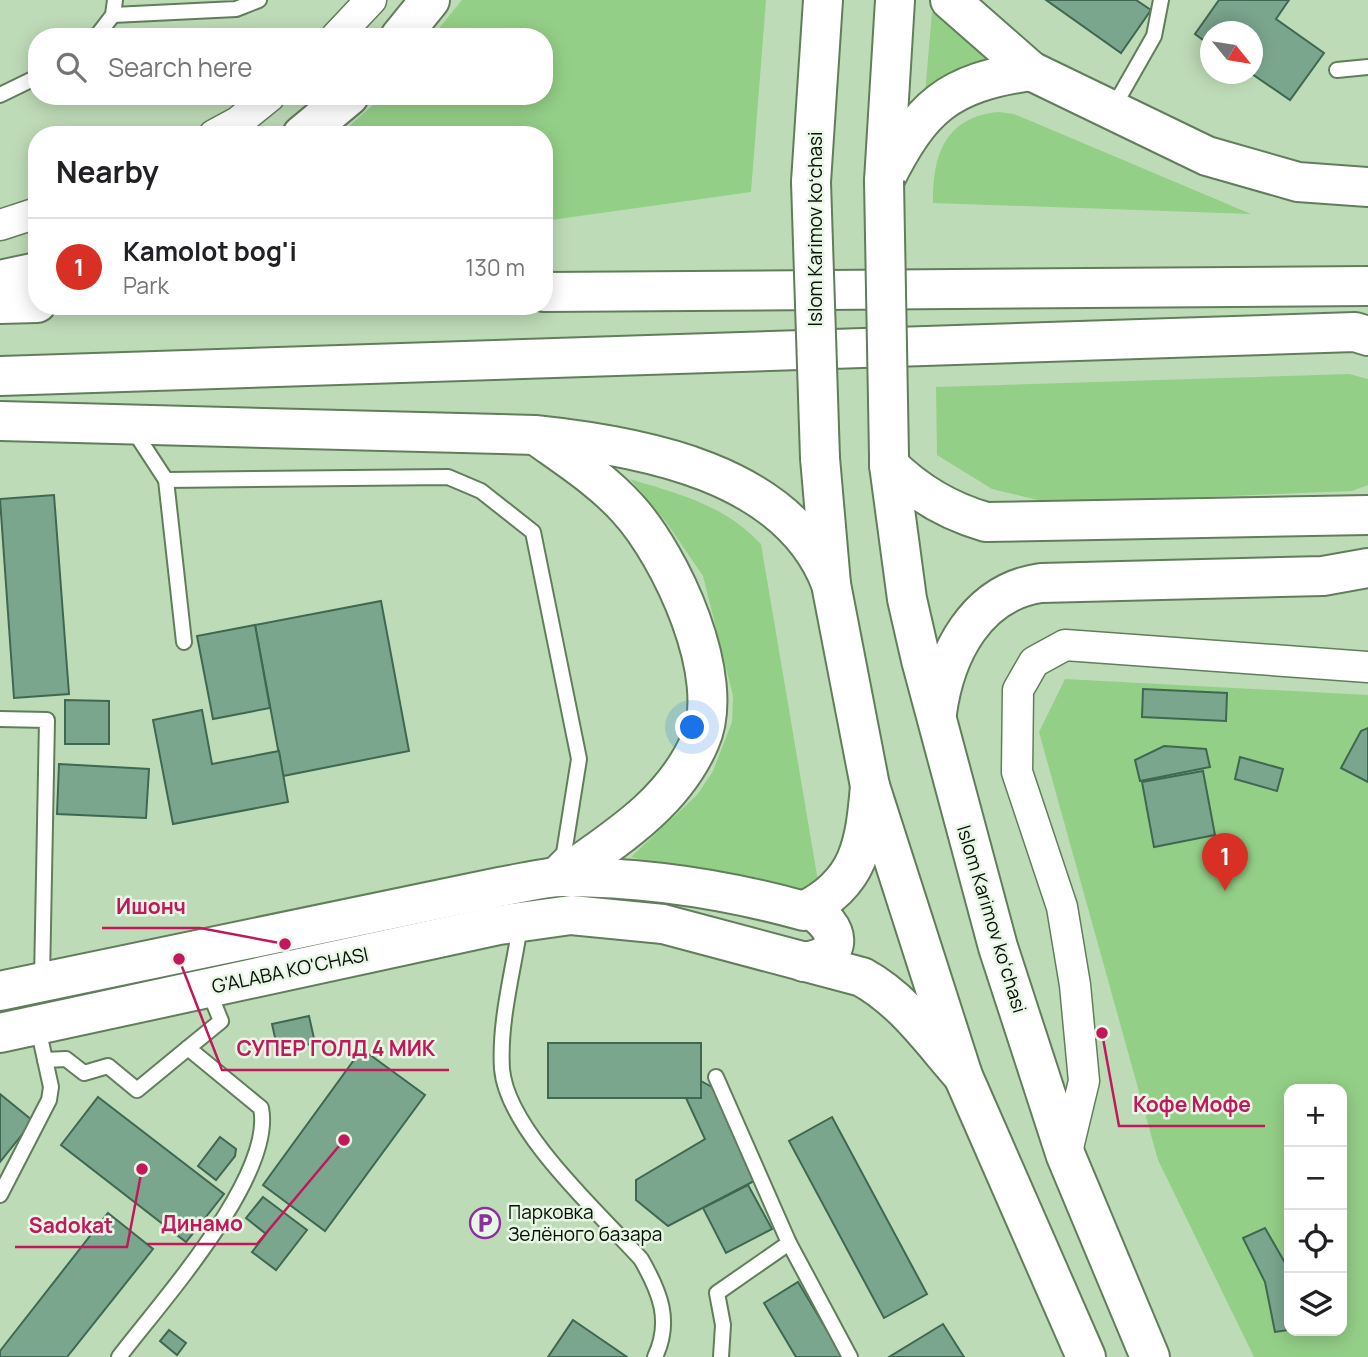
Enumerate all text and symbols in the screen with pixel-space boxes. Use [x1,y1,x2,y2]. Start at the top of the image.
north arrow [1200,21,1263,84]
search box [28,28,553,105]
icon: search [52,48,90,86]
text: Search here [108,49,253,85]
street label: Islom Karimov koʻchasi [802,132,828,326]
text: Nearby [56,151,159,192]
text: Kamolot bog'i [123,233,297,269]
text: 1 [74,251,84,283]
text: 130 m [465,251,525,283]
text: Park [123,269,169,301]
your location [675,710,709,744]
street label: Islom Karimov koʻchasi [951,822,1033,1016]
pin: 1 [1202,833,1248,891]
callout: Ишонч [102,886,200,928]
text: Ишонч [116,892,186,920]
street label: G'ALABA KO'CHASI [209,941,371,999]
callout: СУПЕР ГОЛД 4 МИК [222,1028,449,1070]
text: СУПЕР ГОЛД 4 МИК [237,1034,436,1062]
callout: Кофе Мофе [1119,1084,1265,1126]
map controls [1284,1084,1347,1336]
button: + [1284,1084,1347,1147]
text: Кофе Мофе [1133,1090,1251,1118]
button: − [1284,1147,1347,1210]
place label: Парковка Зелёного базара [508,1199,662,1247]
callout: Динамо [147,1202,257,1244]
callout: Sadokat [15,1205,127,1247]
parking icon: Парковка Зелёного базара [468,1206,502,1240]
text: Динамо [161,1209,243,1237]
button: locate [1284,1210,1347,1273]
text: Sadokat [29,1211,113,1239]
button: layers [1284,1273,1347,1336]

